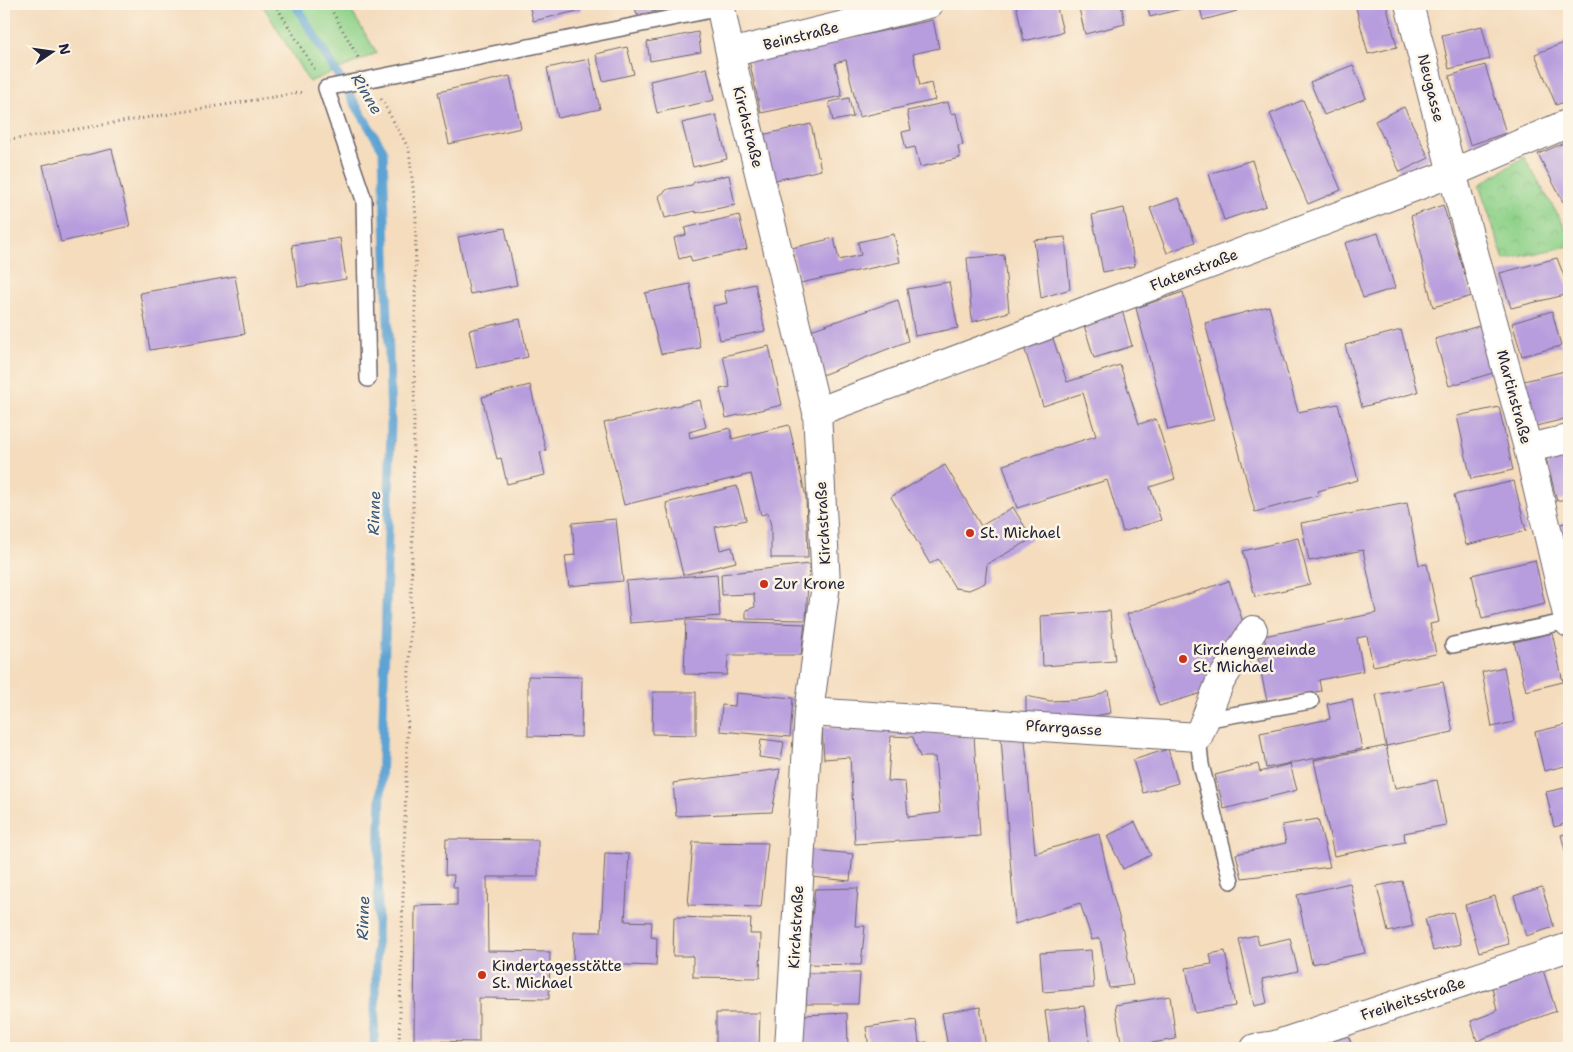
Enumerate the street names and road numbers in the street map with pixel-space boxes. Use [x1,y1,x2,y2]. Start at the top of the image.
street label: Beinstraße [761,17,841,55]
street label: Neugasse [1413,52,1449,124]
street label: Kirchstraße [728,84,768,170]
street label: Flatenstraße [1147,244,1241,296]
street label: Martinstraße [1492,348,1536,446]
street label: Kirchstraße [811,481,835,565]
street label: Pfarrgasse [1025,715,1103,741]
street label: Kirchstraße [784,885,808,969]
street label: Freiheitsstraße [1358,973,1468,1025]

